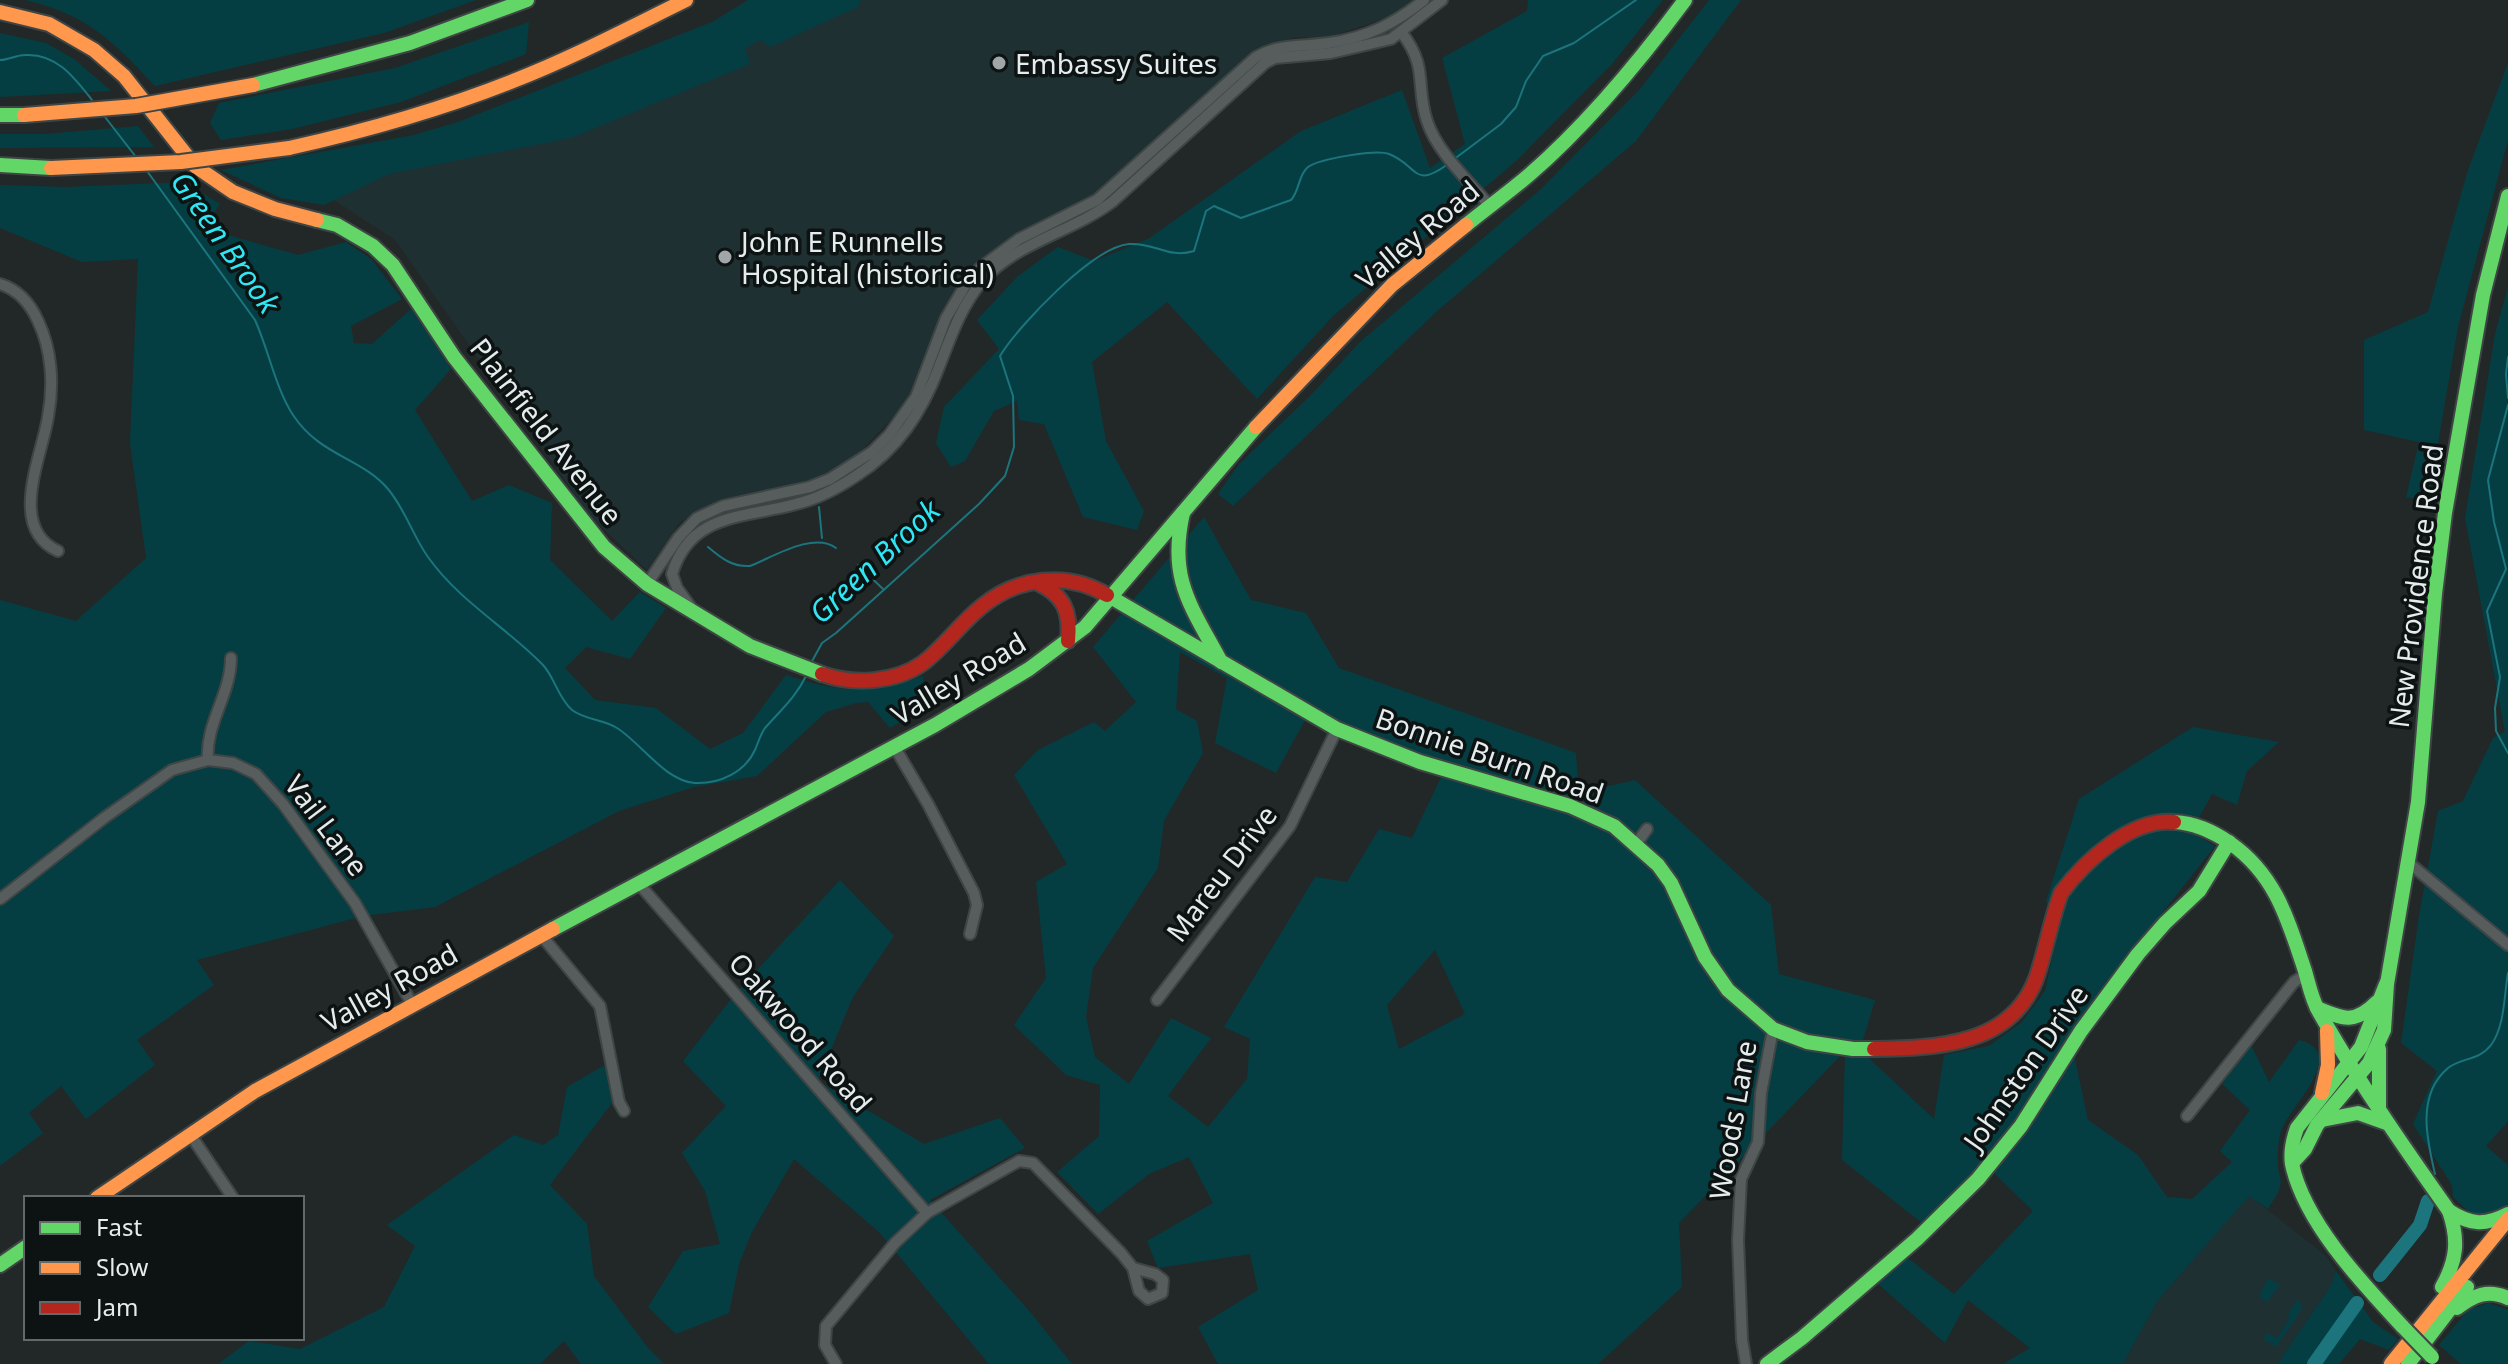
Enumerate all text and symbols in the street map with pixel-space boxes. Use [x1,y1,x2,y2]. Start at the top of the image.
place label: Embassy Suites [1015,44,1217,82]
marker: Embassy Suites [990,54,1008,72]
water label: Green Brook [162,163,291,322]
street label: Valley Road [1347,171,1487,297]
place label: John E Runnells Hospital (historical) [738,222,994,292]
marker: John E Runnells Hospital (historical) [716,248,734,266]
street label: Plainfield Avenue [462,330,632,532]
street label: New Providence Road [2379,442,2451,730]
water label: Green Brook [800,489,949,632]
street label: Valley Road [884,623,1032,733]
street label: Bonnie Burn Road [1371,698,1609,812]
street label: Vail Lane [277,767,377,883]
street label: Mareu Drive [1157,797,1285,949]
street label: Valley Road [314,934,464,1040]
street label: Oakwood Road [721,944,881,1120]
street label: Johnston Drive [1952,977,2096,1160]
street label: Woods Lane [1699,1038,1765,1202]
legend [24,1196,304,1340]
text: Fast [96,1210,142,1243]
text: Slow [96,1250,148,1283]
text: Jam [94,1290,138,1323]

